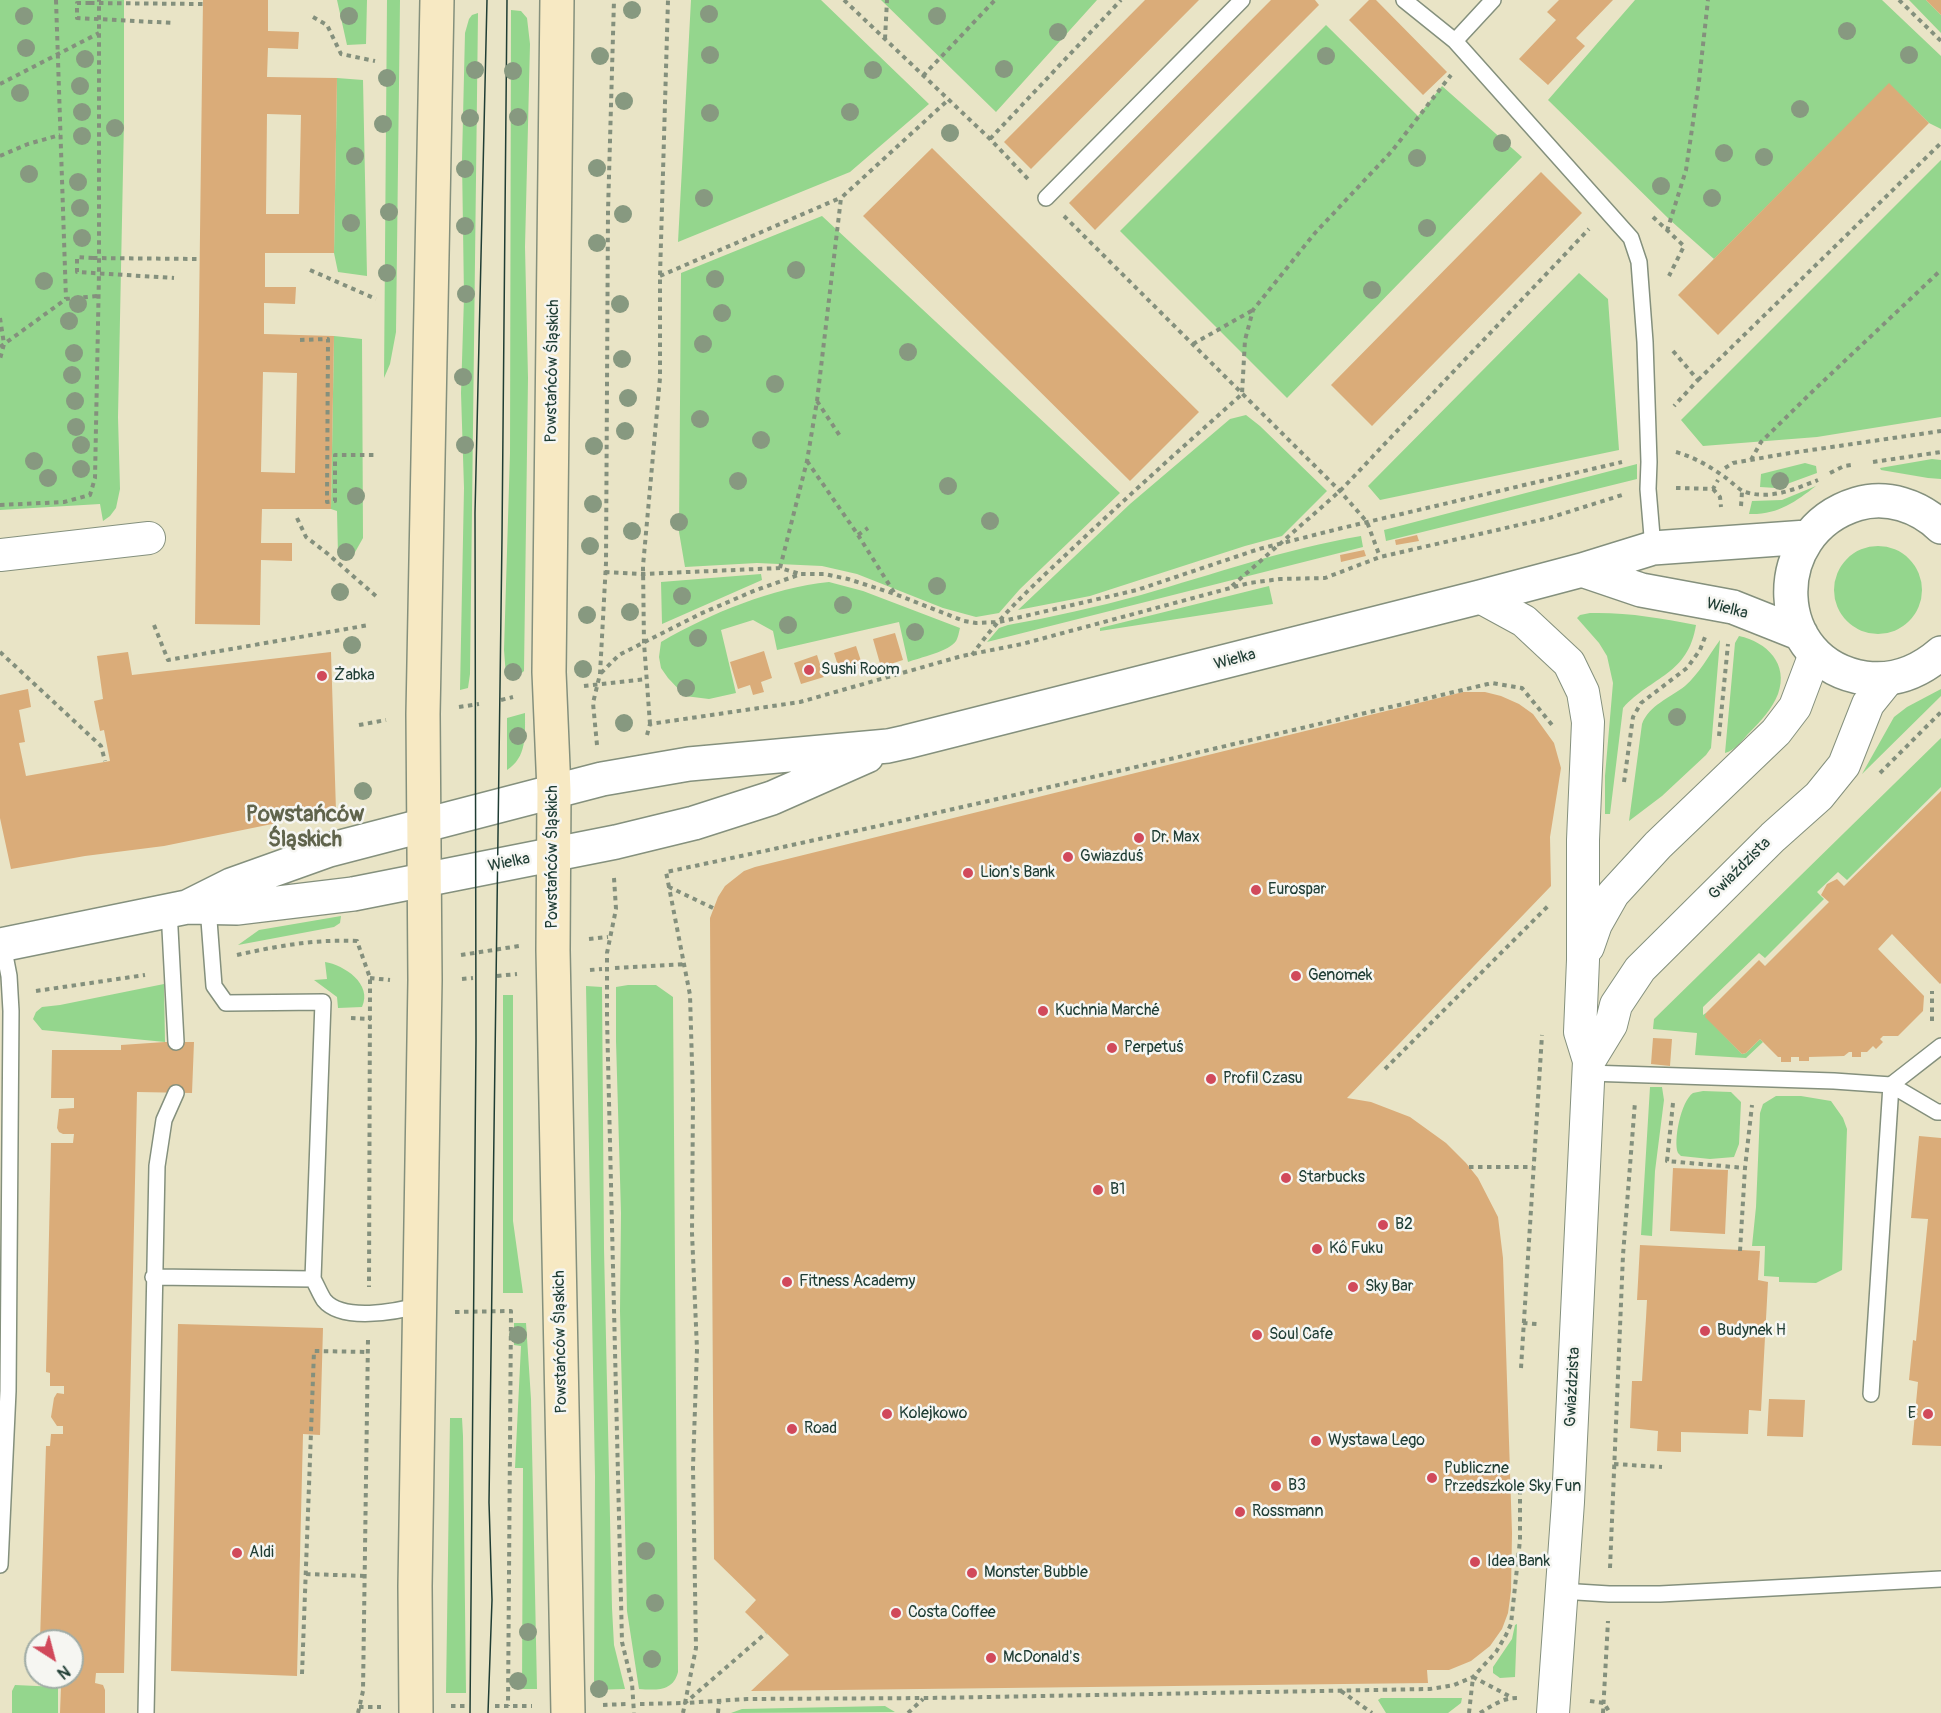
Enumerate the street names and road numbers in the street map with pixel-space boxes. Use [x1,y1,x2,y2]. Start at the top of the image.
street label: Powstańców Śląskich [542,299,564,443]
street label: Wielka [1704,594,1750,624]
street label: Wielka [1212,645,1258,675]
street label: Powstańców Śląskich [543,785,563,929]
street label: Gwiaździsta [1705,834,1775,904]
street label: Wielka [486,850,532,876]
street label: Powstańców Śląskich [550,1270,572,1414]
street label: Gwiaździsta [1561,1347,1585,1427]

